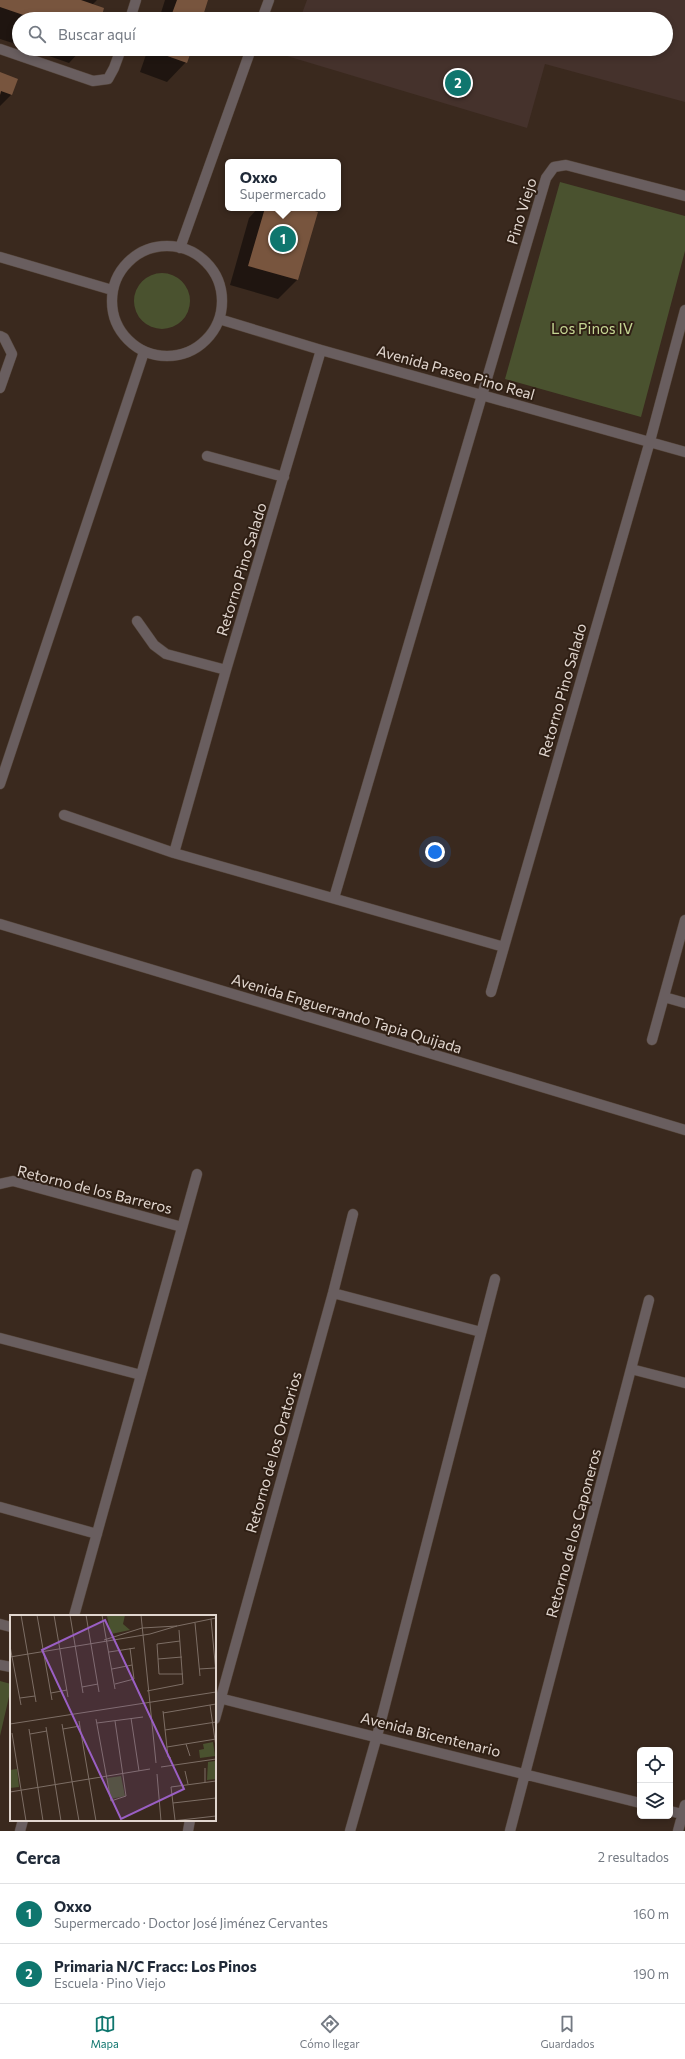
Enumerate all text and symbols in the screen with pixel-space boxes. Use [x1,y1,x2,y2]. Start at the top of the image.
search box [12,12,673,56]
icon: search [26,23,48,45]
text: Buscar aquí [58,25,136,43]
pin: 2 [445,68,471,98]
popup [225,159,341,211]
text: Oxxo [240,168,278,186]
street label: Pino Viejo [502,176,540,246]
text: Supermercado [240,186,326,202]
pin: 1 [270,224,296,254]
park label: Los Pinos IV [551,319,633,337]
street label: Avenida Paseo Pino Real [375,341,537,403]
street label: Retorno Pino Salado [212,500,270,638]
street label: Retorno Pino Salado [534,621,590,759]
your location [425,842,445,862]
street label: Avenida Enguerrando Tapia Quijada [230,969,464,1057]
street label: Retorno de los Barreros [16,1161,175,1217]
street label: Retorno de los Oratorios [241,1369,305,1535]
street label: Retorno de los Caponeros [542,1446,604,1620]
inset map [10,1615,216,1821]
street label: Avenida Bicentenario [359,1708,503,1760]
map controls [637,1747,673,1819]
button: locate [637,1747,673,1783]
button: layers [637,1783,673,1819]
text: Cerca [16,1847,61,1868]
text: 2 resultados [598,1849,669,1865]
text: Oxxo [54,1897,92,1915]
text: 1 [26,1906,32,1922]
text: 160 m [633,1906,669,1922]
text: Supermercado · Doctor José Jiménez Cervantes [54,1915,328,1931]
text: Primaria N/C Fracc: Los Pinos [54,1957,257,1975]
text: 2 [25,1966,33,1982]
text: 190 m [633,1966,669,1982]
text: Escuela · Pino Viejo [54,1975,166,1991]
tab: Mapa [90,2013,119,2050]
tab: Cómo llegar [300,2013,360,2050]
tab: Guardados [540,2013,595,2050]

